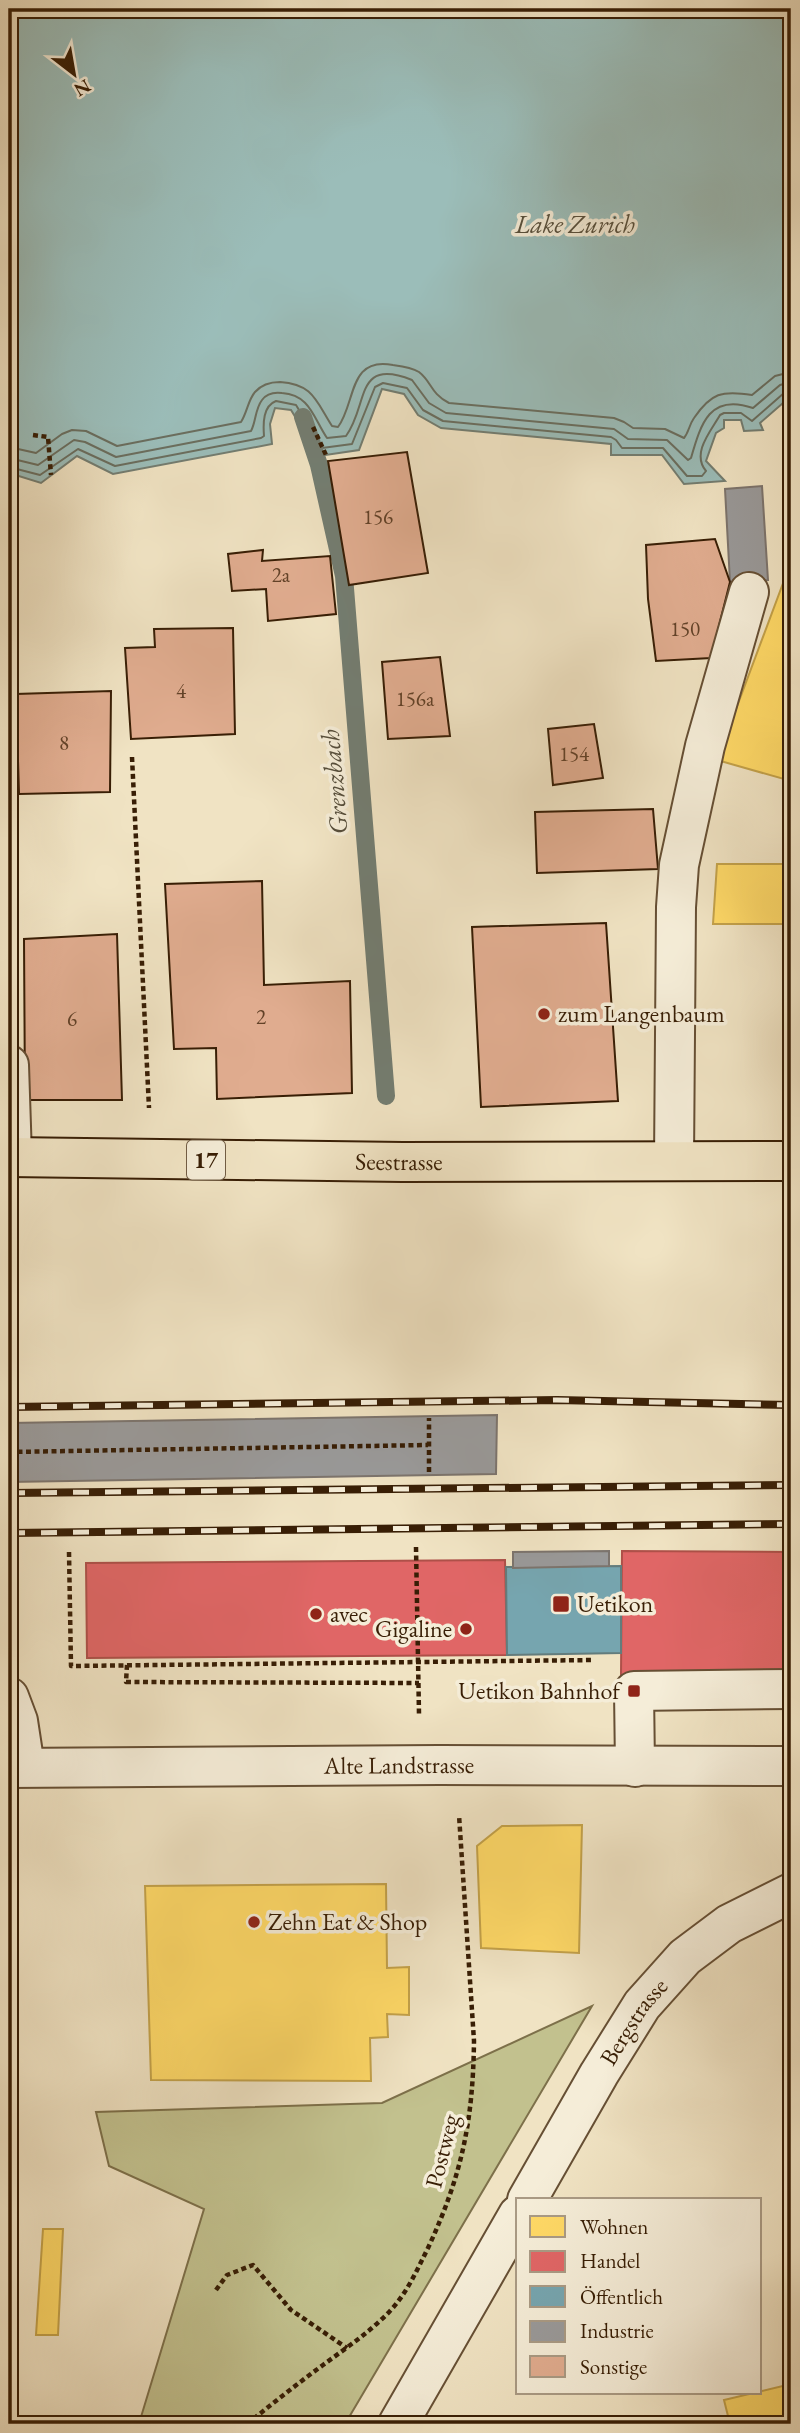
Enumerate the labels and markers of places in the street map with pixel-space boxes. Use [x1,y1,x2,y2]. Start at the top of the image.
place label: zum Langenbaum [558,998,725,1029]
marker: zum Langenbaum [536,1006,552,1022]
place label: Uetikon [577,1588,654,1619]
marker: Uetikon [551,1594,571,1614]
place label: avec [330,1598,368,1629]
marker: avec [308,1606,324,1622]
place label: Gigaline [375,1613,452,1644]
marker: Gigaline [458,1621,474,1637]
place label: Uetikon Bahnhof [458,1675,623,1706]
marker: Uetikon Bahnhof [626,1683,642,1699]
place label: Zehn Eat & Shop [268,1906,427,1937]
marker: Zehn Eat & Shop [246,1914,262,1930]

